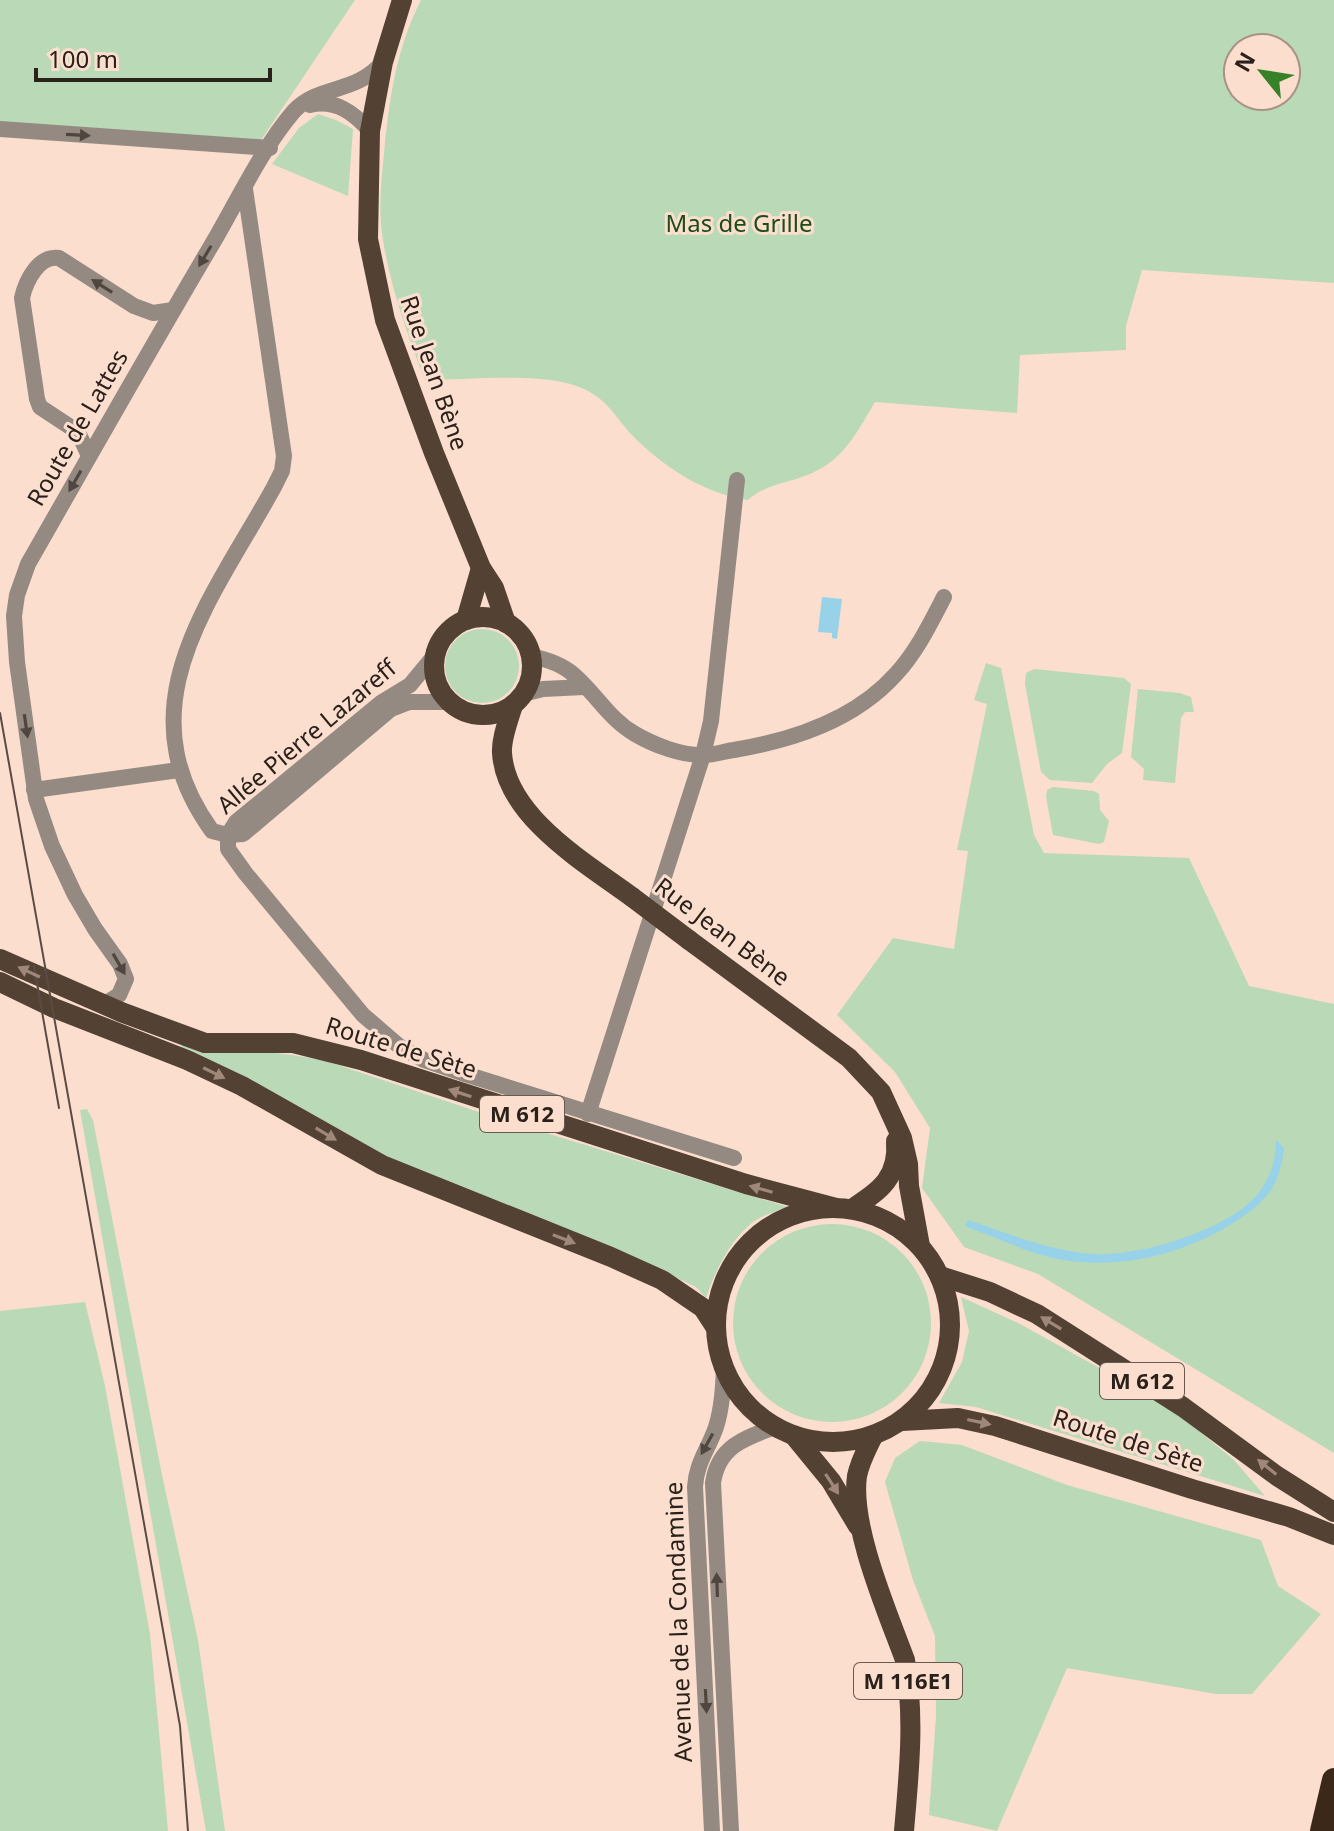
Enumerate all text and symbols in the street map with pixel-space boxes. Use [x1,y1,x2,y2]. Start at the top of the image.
scale bar [36,32,270,82]
north arrow [1222,32,1302,112]
text: 100 m [48,42,118,75]
text: N [1226,46,1261,77]
one-way arrow [66,129,91,142]
park label: Mas de Grille [666,206,813,239]
one-way arrow [198,245,212,267]
one-way arrow [91,279,113,293]
street label: Rue Jean Bène [393,291,477,454]
street label: Route de Lattes [18,343,135,512]
one-way arrow [68,470,82,492]
street label: Allée Pierre Lazareff [209,650,404,821]
one-way arrow [19,714,32,739]
street label: Rue Jean Bène [648,869,797,993]
one-way arrow [112,953,126,975]
one-way arrow [17,965,41,979]
street label: Route de Sète [322,1008,481,1085]
one-way arrow [203,1066,226,1080]
one-way arrow [447,1086,471,1099]
road number: M 612 [480,1096,564,1132]
one-way arrow [315,1127,337,1141]
one-way arrow [748,1182,773,1194]
one-way arrow [552,1233,576,1246]
one-way arrow [1040,1316,1062,1330]
road number: M 612 [1100,1363,1184,1399]
street label: Route de Sète [1049,1400,1208,1479]
one-way arrow [967,1416,992,1429]
one-way arrow [701,1433,715,1455]
one-way arrow [1257,1459,1277,1476]
one-way arrow [825,1474,840,1495]
street label: Avenue de la Condamine [656,1481,699,1763]
one-way arrow [710,1572,723,1597]
road number: M 116E1 [854,1663,962,1699]
one-way arrow [699,1689,712,1714]

